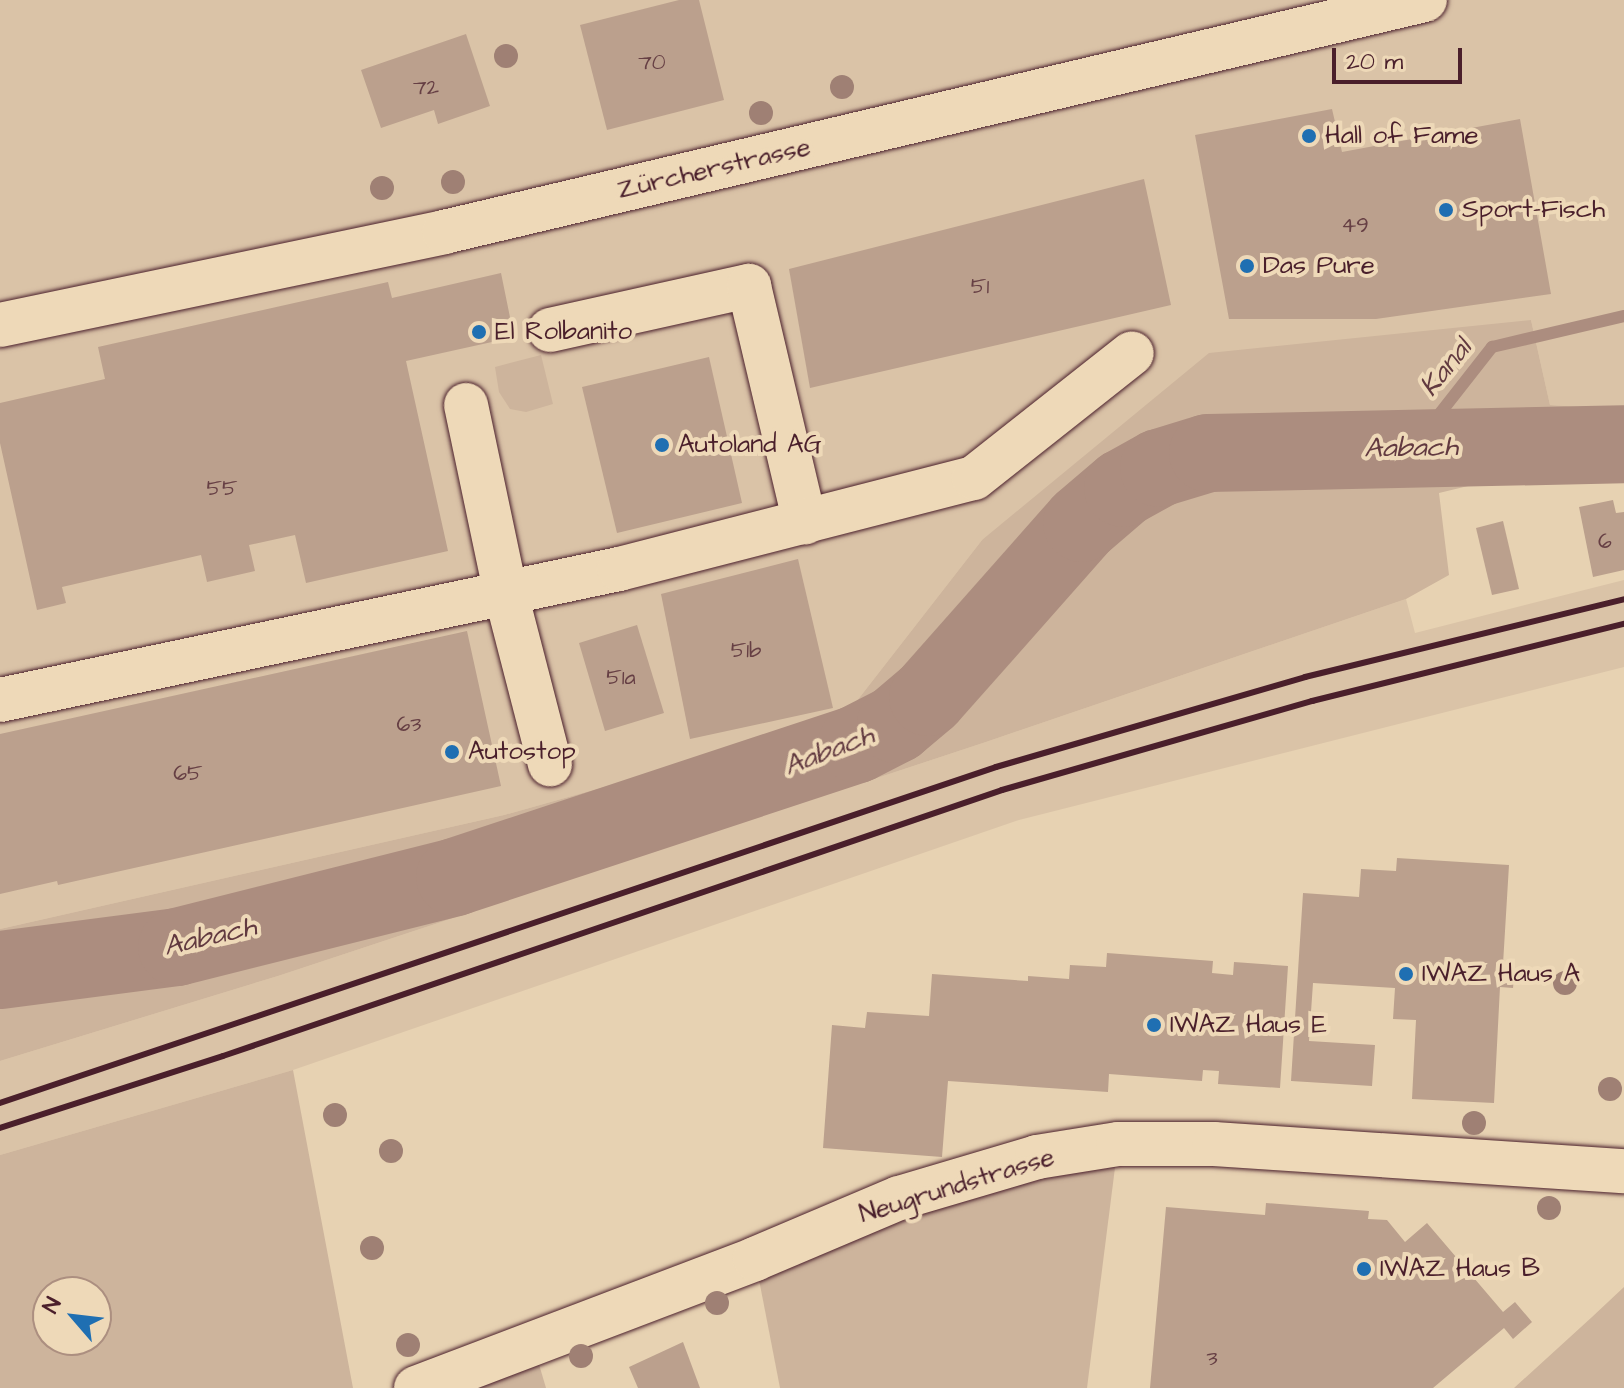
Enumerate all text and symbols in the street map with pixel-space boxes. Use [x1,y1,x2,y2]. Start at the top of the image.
scale bar [1336,32,1466,82]
text: 20 m [1346,45,1403,79]
house number: 70 [638,50,666,76]
house number: 72 [413,75,439,101]
place label: Hall of Fame [1325,120,1479,152]
marker: Hall of Fame [1300,127,1318,145]
street label: Zürcherstrasse [615,132,813,206]
place label: Sport-Fisch [1462,194,1605,226]
marker: Sport-Fisch [1437,201,1455,219]
house number: 49 [1341,213,1369,239]
place label: Das Pure [1263,250,1375,282]
marker: Das Pure [1238,257,1256,275]
house number: 51 [971,274,989,300]
place label: El Rolbanito [495,316,632,348]
marker: El Rolbanito [470,323,488,341]
water label: Kanal [1413,333,1479,403]
place label: Autoland AG [678,429,822,461]
water label: Aabach [1364,430,1458,466]
marker: Autoland AG [653,436,671,454]
house number: 55 [206,476,238,502]
house number: 6 [1598,529,1612,555]
house number: 51b [731,638,761,664]
house number: 51a [606,665,636,691]
house number: 63 [397,712,421,738]
water label: Aabach [779,719,879,783]
place label: Autostop [468,736,576,768]
marker: Autostop [443,743,461,761]
house number: 65 [173,761,203,787]
water label: Aabach [161,910,259,964]
place label: IWAZ Haus A [1422,958,1580,990]
marker: IWAZ Haus A [1397,965,1415,983]
place label: IWAZ Haus E [1170,1009,1327,1041]
marker: IWAZ Haus E [1145,1016,1163,1034]
street label: Neugrundstrasse [856,1142,1058,1230]
place label: IWAZ Haus B [1380,1253,1540,1285]
marker: IWAZ Haus B [1355,1260,1373,1278]
north arrow [32,1276,112,1356]
text: N [35,1292,69,1319]
house number: 3 [1206,1346,1218,1372]

